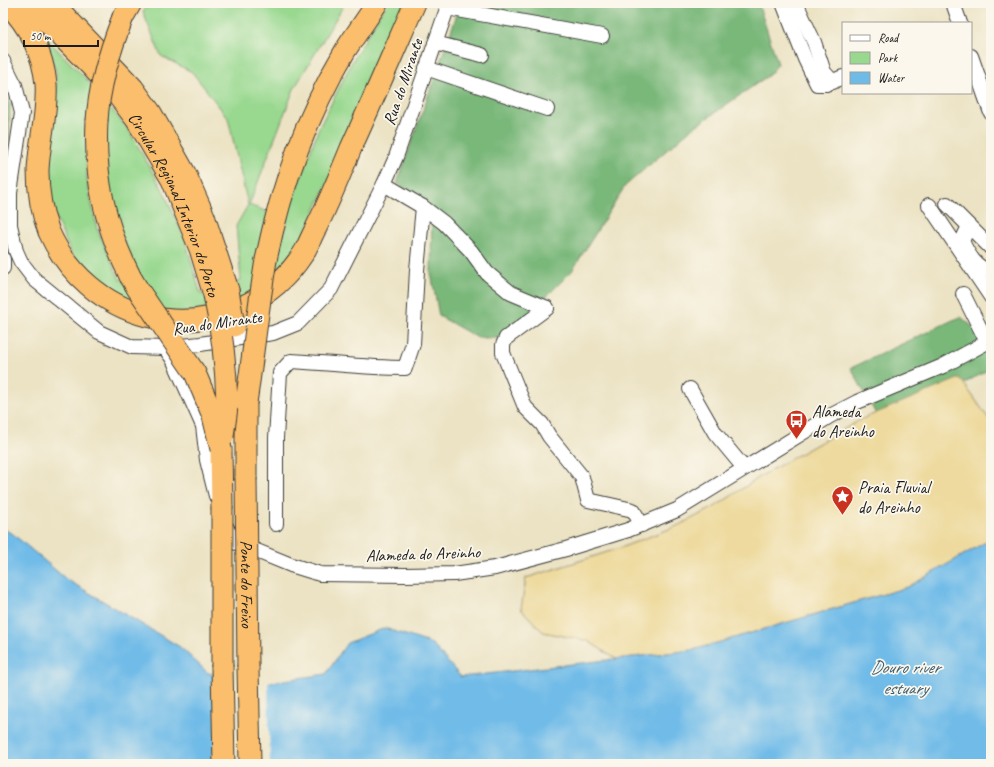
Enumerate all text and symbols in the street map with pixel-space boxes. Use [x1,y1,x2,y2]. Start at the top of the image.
scale bar [24,22,98,48]
legend [842,22,972,94]
text: 50 m [30,28,52,44]
text: Road [878,30,900,46]
street label: Rua do Mirante [378,35,428,128]
text: Park [878,50,899,66]
text: Water [878,70,906,86]
street label: Circular Regional Interior do Porto [124,108,225,300]
street label: Rua do Mirante [171,306,264,340]
place label: Alameda do Areinho [812,401,875,442]
bus stop icon: Alameda do Areinho [784,408,810,441]
place label: Praia Fluvial do Areinho [858,477,932,518]
place icon: Praia Fluvial do Areinho [830,484,856,517]
street label: Ponte do Freixo [236,540,258,629]
street label: Alameda do Areinho [366,541,481,566]
water label: Douro river estuary [871,656,943,699]

